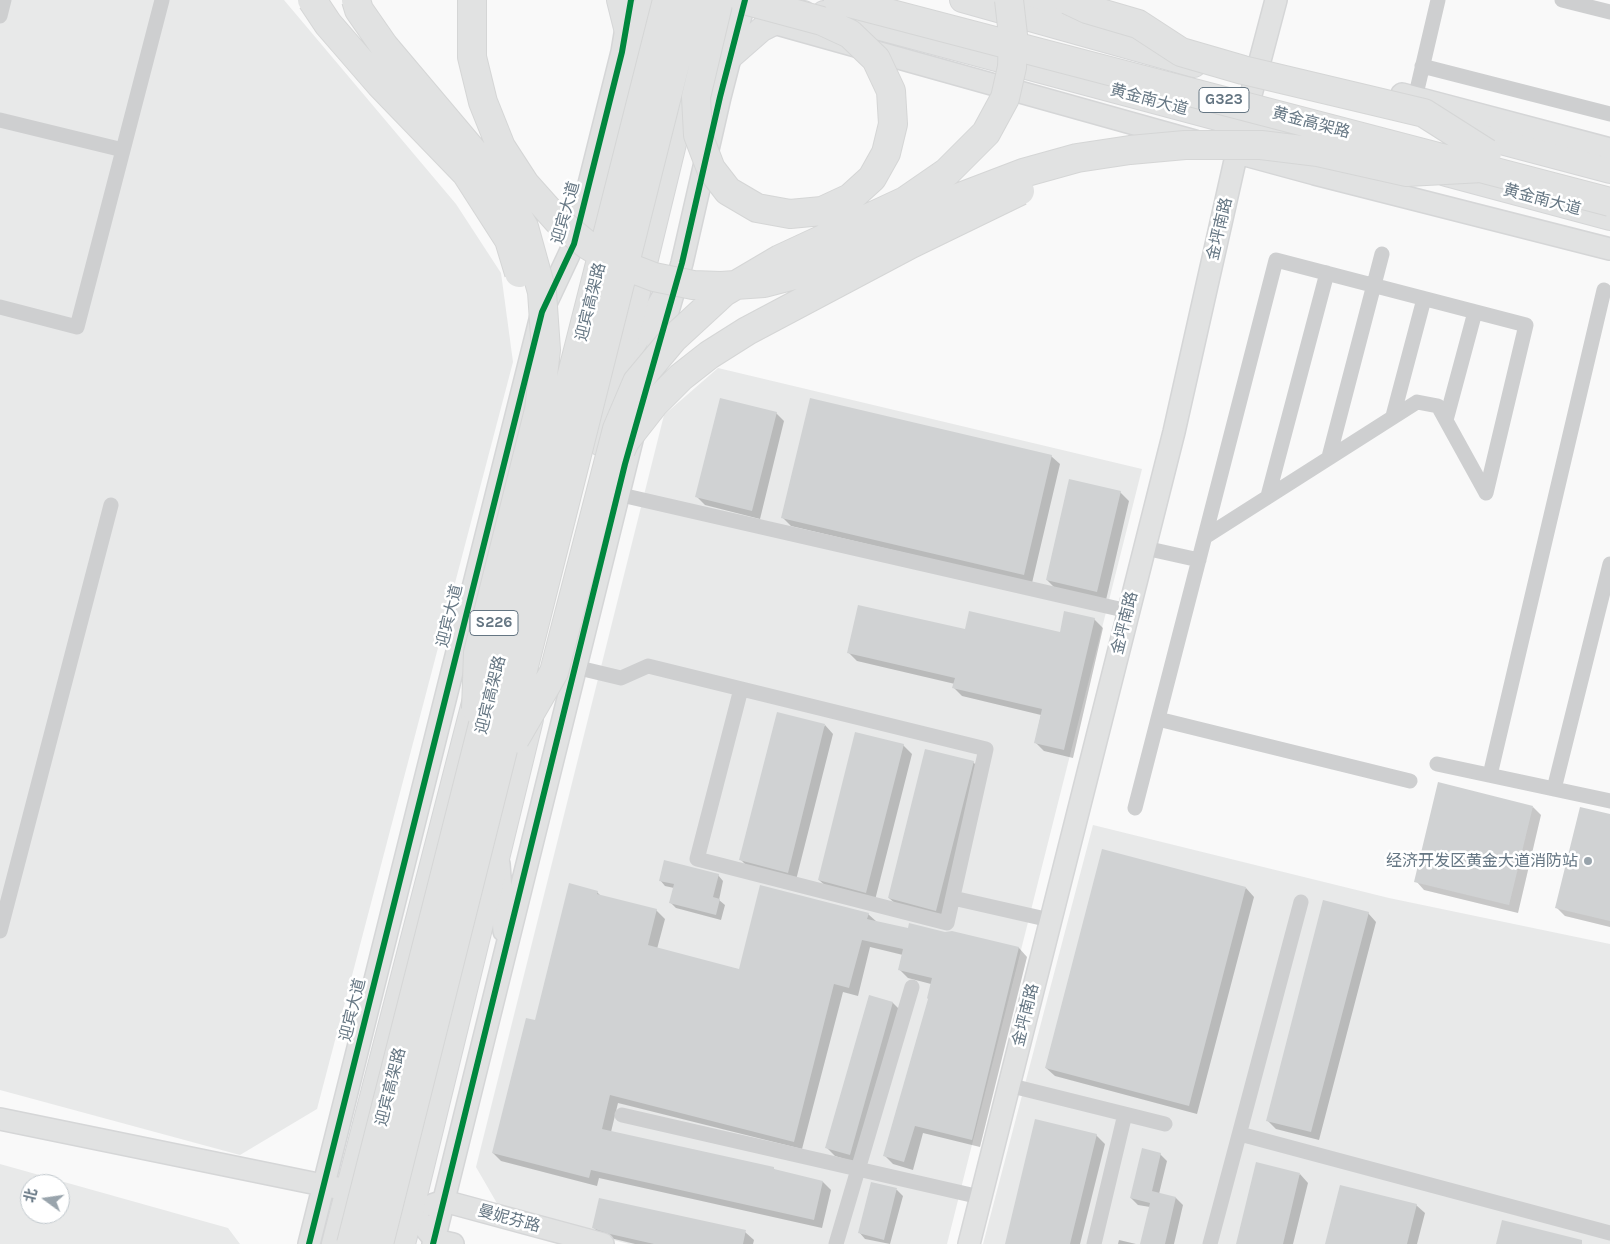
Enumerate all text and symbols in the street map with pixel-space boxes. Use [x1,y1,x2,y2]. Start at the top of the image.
street label: 黄金南大道 [1108,80,1190,120]
road number: G323 [1199,88,1249,112]
street label: 黄金高架路 [1270,103,1352,143]
street label: 迎宾大道 [548,180,584,246]
street label: 黄金南大道 [1501,180,1583,220]
street label: 金坪南路 [1203,196,1237,262]
street label: 迎宾高架路 [572,261,610,343]
street label: 迎宾大道 [433,583,467,649]
street label: 金坪南路 [1108,590,1142,656]
road number: S226 [470,610,518,636]
street label: 迎宾高架路 [472,654,510,736]
place label: 经济开发区黄金大道消防站 [1386,851,1578,871]
marker: 经济开发区黄金大道消防站 [1582,855,1594,867]
street label: 迎宾大道 [336,977,370,1043]
street label: 金坪南路 [1009,982,1043,1048]
street label: 迎宾高架路 [372,1046,410,1128]
north arrow [20,1174,70,1224]
text: 北 [21,1187,41,1204]
street label: 曼妮芬路 [476,1201,542,1237]

